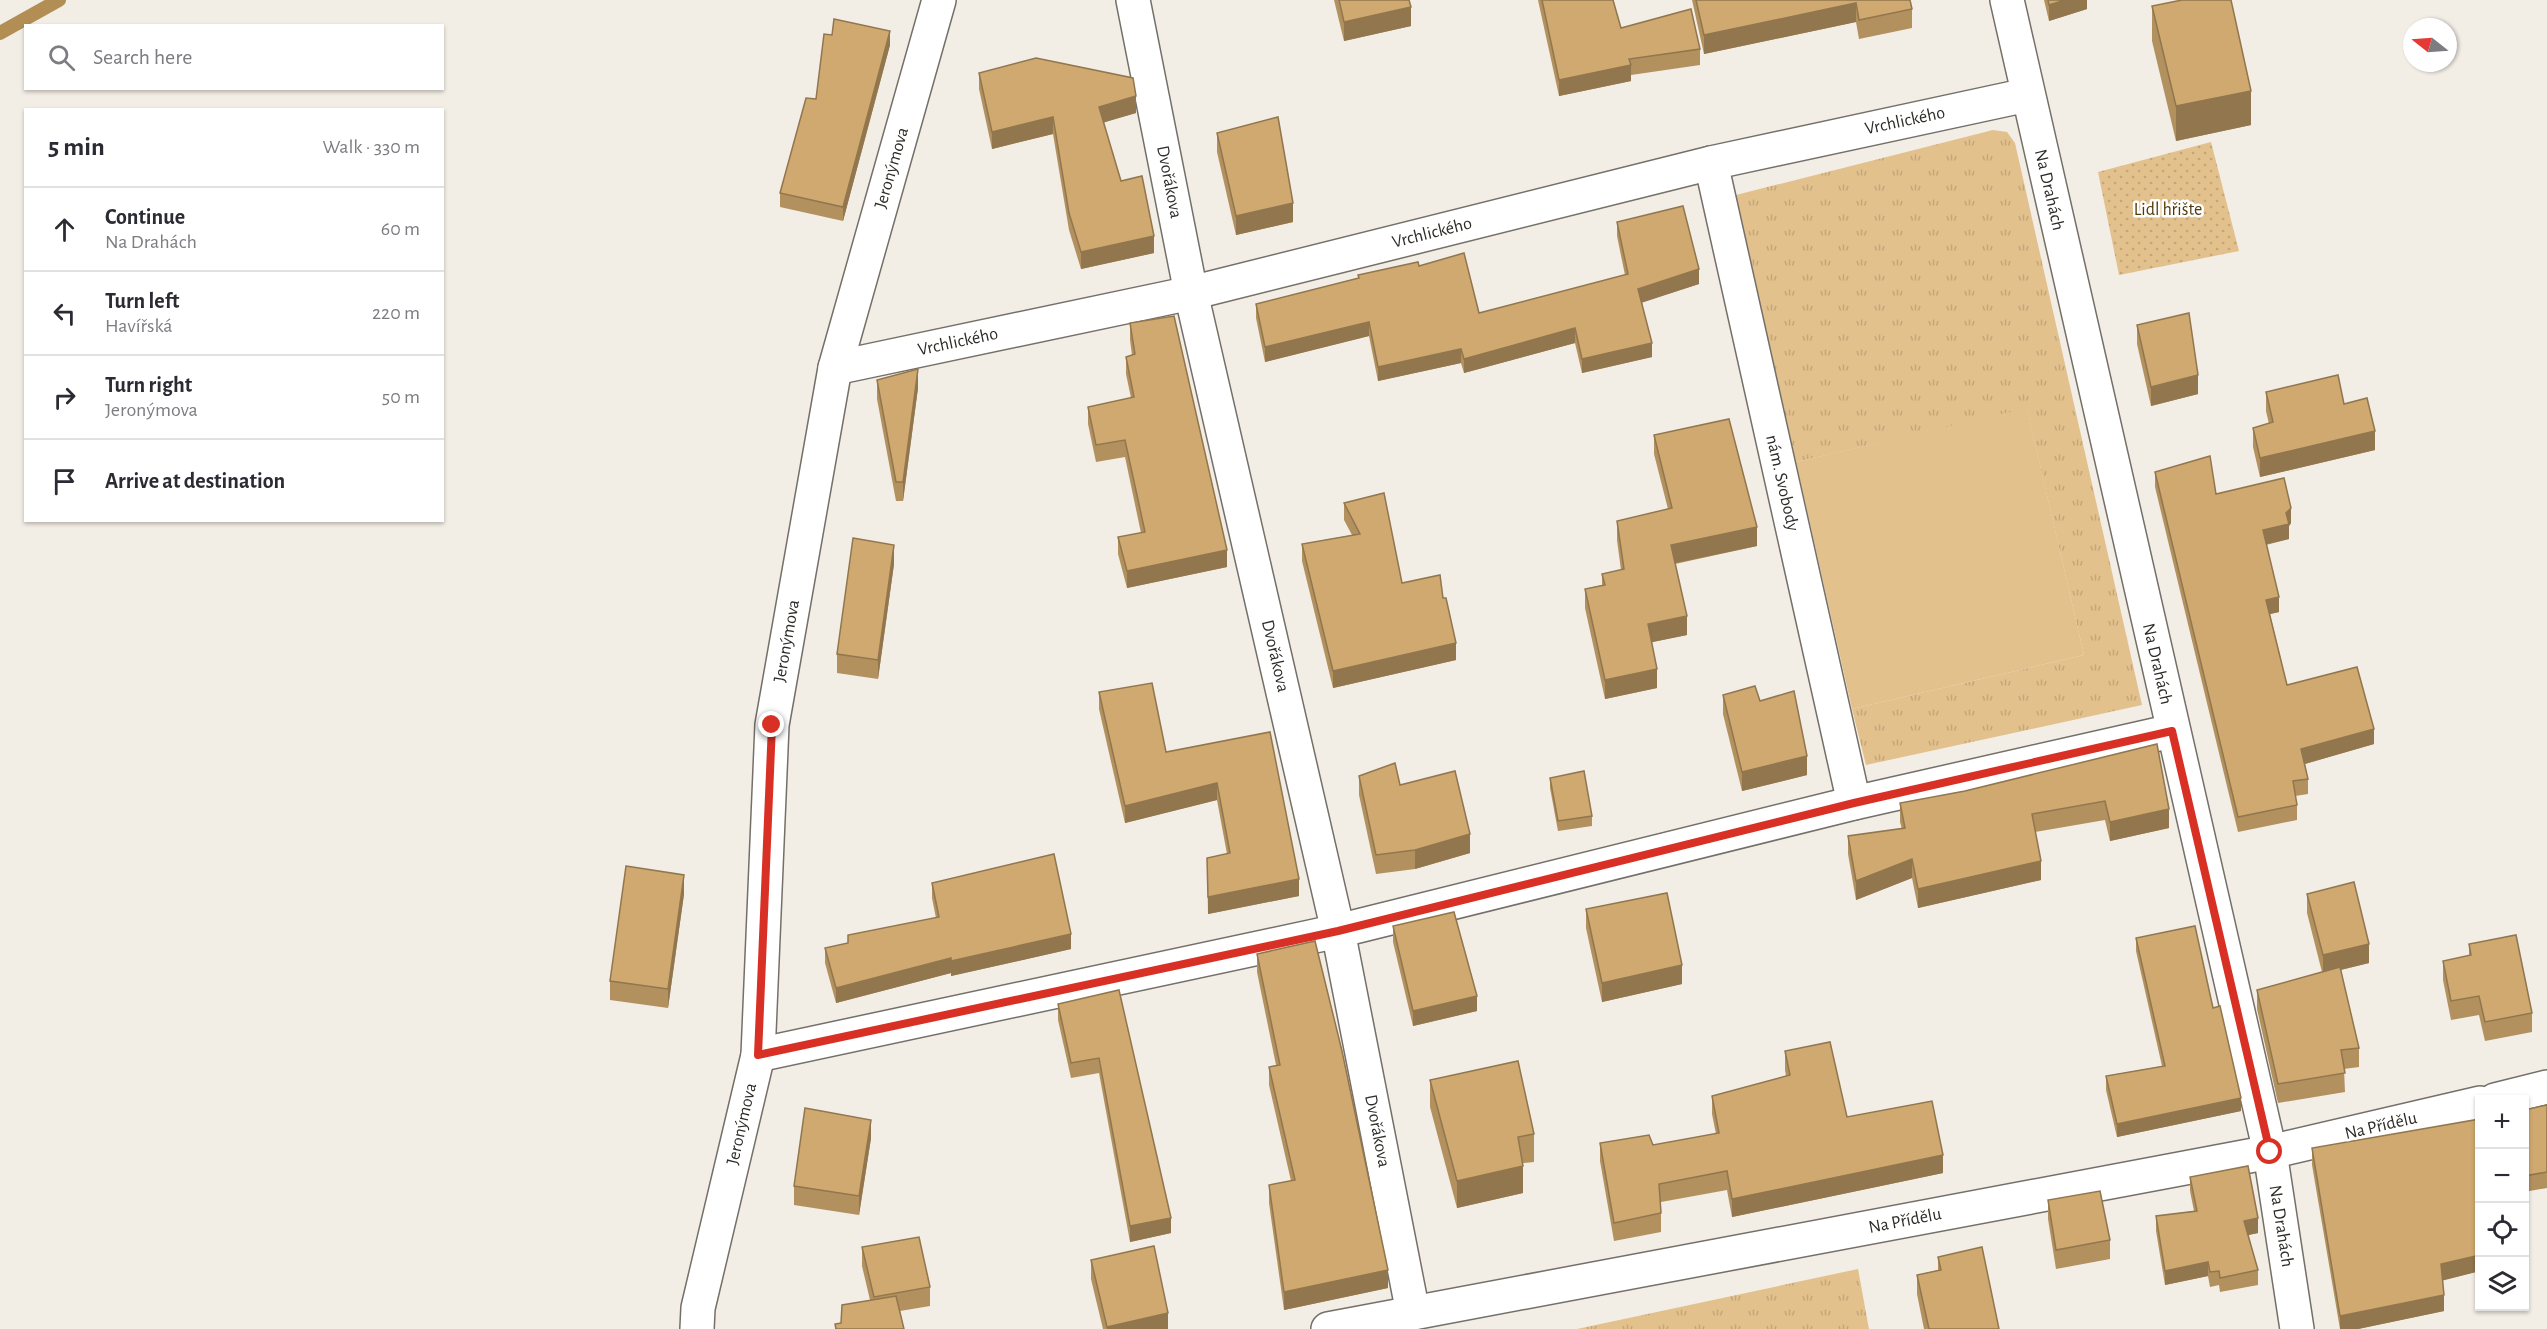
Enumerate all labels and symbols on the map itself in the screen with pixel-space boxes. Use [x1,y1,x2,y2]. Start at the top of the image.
north arrow [2403,18,2457,72]
street label: Vrchlického [1863,104,1947,138]
street label: Jeronýmova [872,125,912,211]
street label: Dvořákova [1153,144,1185,220]
street label: Na Drahách [2031,148,2067,232]
park label: Lidl hřište [2134,201,2202,219]
street label: Vrchlického [1390,214,1474,252]
street label: Vrchlického [916,325,1000,359]
street label: nám. Svobody [1762,433,1802,533]
street label: Jeronýmova [771,598,803,684]
street label: Dvořákova [1258,618,1292,694]
street label: Na Drahách [2139,622,2175,706]
route end [758,711,784,737]
street label: Jeronýmova [724,1081,760,1167]
street label: Dvořákova [1361,1093,1393,1169]
street label: Na Přídělu [2343,1109,2419,1143]
route start [2256,1138,2282,1164]
street label: Na Drahách [2266,1184,2296,1268]
street label: Na Přídělu [1867,1205,1943,1237]

